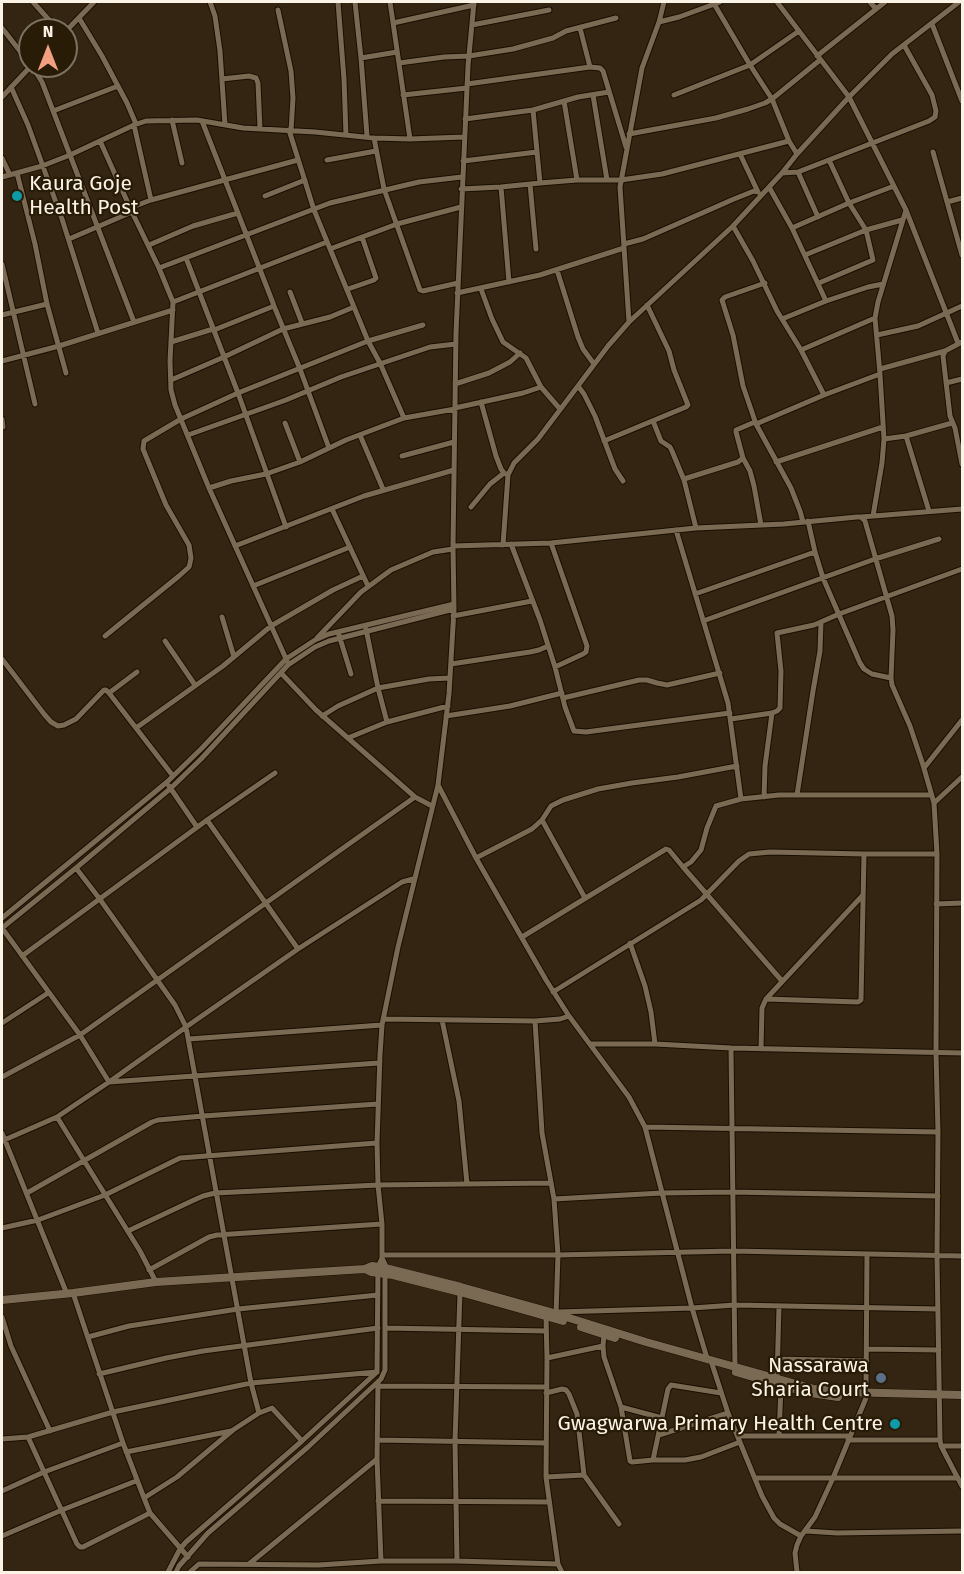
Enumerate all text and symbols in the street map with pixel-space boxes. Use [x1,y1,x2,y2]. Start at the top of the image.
north arrow [18,18,78,78]
text: N [43,22,53,41]
place label: Kaura Goje Health Post [29,171,139,221]
marker: Kaura Goje Health Post [10,189,24,203]
place label: Nassarawa Sharia Court [751,1353,869,1403]
marker: Nassarawa Sharia Court [874,1371,888,1385]
place label: Gwagwarwa Primary Health Centre [558,1411,883,1437]
marker: Gwagwarwa Primary Health Centre [888,1417,902,1431]

